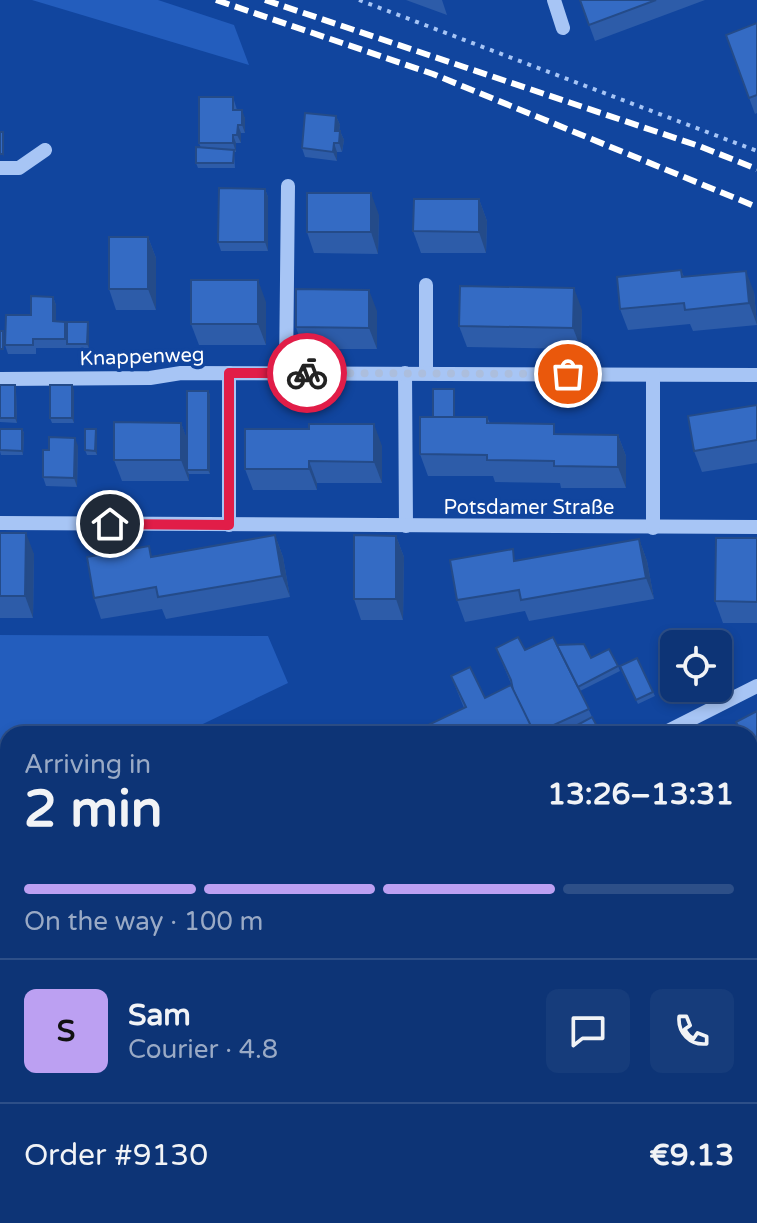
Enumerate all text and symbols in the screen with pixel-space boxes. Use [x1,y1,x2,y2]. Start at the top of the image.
courier [267,333,347,413]
pin [534,340,602,408]
street label: Knappenweg [79,343,205,371]
icon: bike [285,351,329,395]
icon: bag [546,352,590,396]
pin [76,490,144,558]
street label: Potsdamer Straße [444,496,614,520]
icon: home [88,502,132,546]
map controls [660,630,732,702]
button: locate [660,630,732,702]
text: Arriving in [24,749,151,780]
text: 13:26–13:31 [547,776,734,813]
text: 2 min [24,778,163,841]
text: On the way · 100 m [24,906,263,937]
button: chat [546,989,630,1073]
button: phone [650,989,734,1073]
text: Sam [128,997,191,1034]
text: S [57,1013,75,1050]
text: Courier · 4.8 [128,1034,278,1065]
text: Order #9130 [24,1137,208,1174]
text: €9.13 [649,1137,734,1174]

